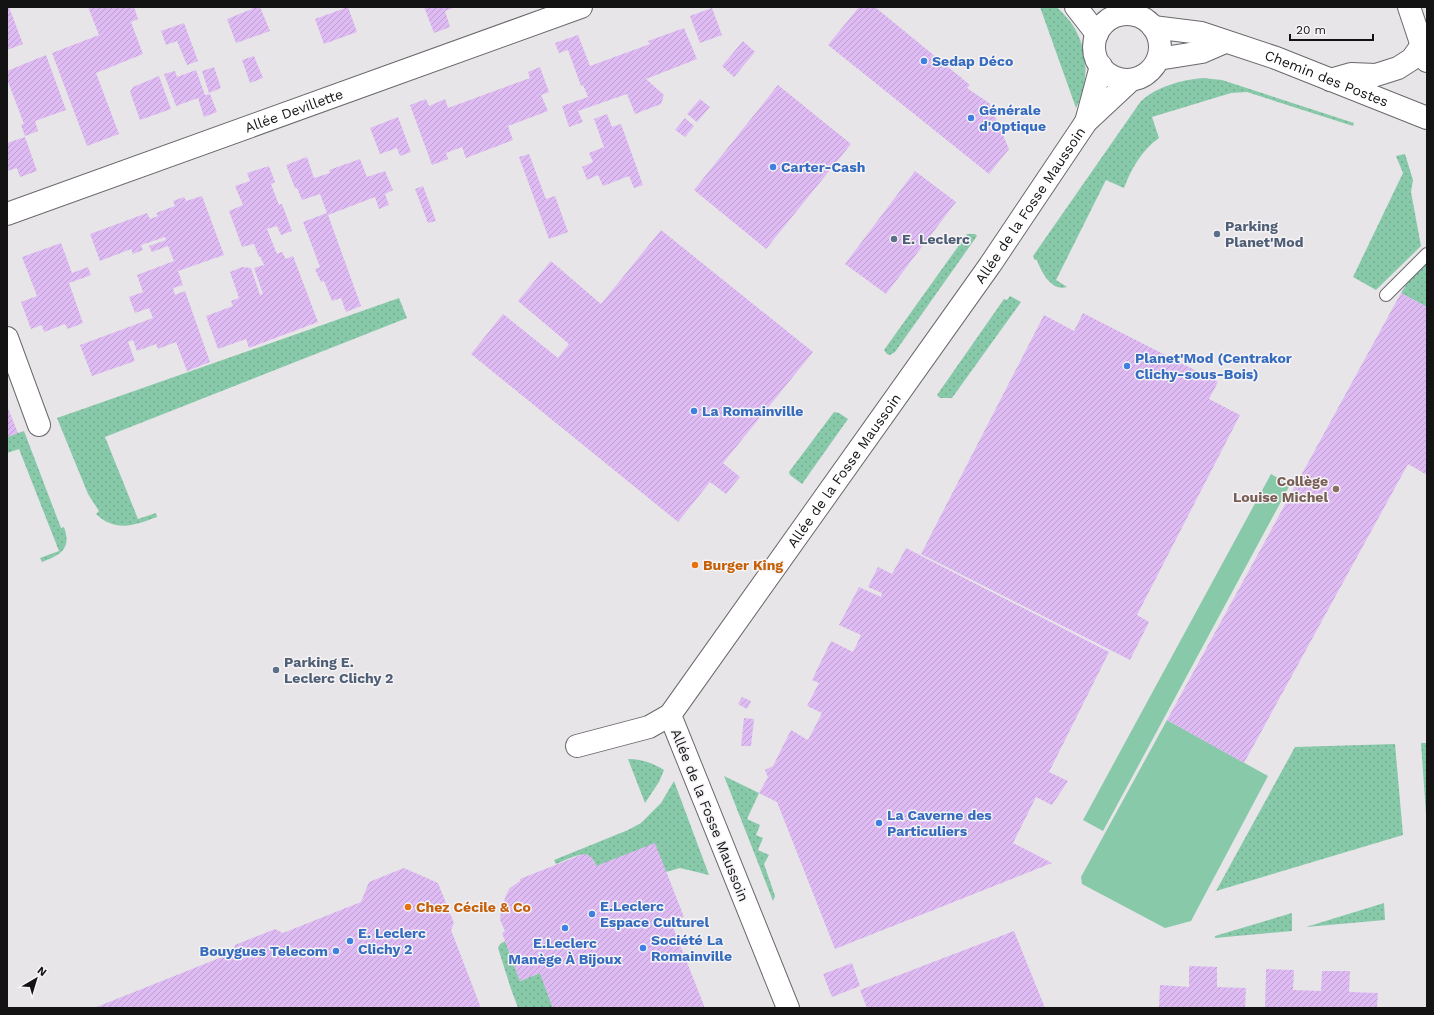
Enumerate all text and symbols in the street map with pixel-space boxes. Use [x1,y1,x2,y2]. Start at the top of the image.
scale bar [1290,16,1373,42]
text: 20 m [1296,23,1326,37]
street label: Chemin des Postes [1263,47,1391,110]
place label: Sedap Déco [932,53,1013,69]
marker: Sedap Déco [919,56,929,66]
street label: Allée Devillette [243,86,345,136]
place label: Générale d'Optique [979,102,1046,134]
marker: Générale d'Optique [966,113,976,123]
street label: Allée de la Fosse Maussoin [972,124,1088,286]
place label: Carter-Cash [781,159,865,175]
marker: Carter-Cash [768,162,778,172]
place label: Parking Planet'Mod [1225,218,1303,250]
marker: Parking Planet'Mod [1212,229,1222,239]
place label: E. Leclerc [902,231,970,247]
marker: E. Leclerc [889,234,899,244]
place label: Planet'Mod (Centrakor Clichy-sous-Bois) [1135,350,1292,382]
marker: Planet'Mod (Centrakor Clichy-sous-Bois) [1122,361,1132,371]
street label: Allée de la Fosse Maussoin [784,390,904,550]
place label: La Romainville [702,403,803,419]
marker: La Romainville [689,406,699,416]
place label: Collège Louise Michel [1233,473,1328,505]
marker: Collège Louise Michel [1331,484,1341,494]
place label: Burger King [703,557,783,573]
marker: Burger King [690,560,700,570]
place label: Parking E. Leclerc Clichy 2 [284,654,393,686]
marker: Parking E. Leclerc Clichy 2 [271,665,281,675]
street label: Allée de la Fosse Maussoin [668,726,752,904]
place label: La Caverne des Particuliers [887,807,992,839]
marker: La Caverne des Particuliers [874,818,884,828]
place label: E.Leclerc Espace Culturel [600,898,709,930]
place label: Chez Cécile & Co [416,899,531,915]
marker: Chez Cécile & Co [403,902,413,912]
marker: E.Leclerc Espace Culturel [587,909,597,919]
marker: E.Leclerc Manège À Bijoux [560,923,570,933]
place label: E. Leclerc Clichy 2 [358,925,426,957]
place label: Société La Romainville [651,932,732,964]
place label: E.Leclerc Manège À Bijoux [508,935,622,967]
marker: E. Leclerc Clichy 2 [345,936,355,946]
place label: Bouygues Telecom [200,943,328,959]
marker: Société La Romainville [638,943,648,953]
marker: Bouygues Telecom [331,946,341,956]
north arrow [16,959,56,999]
text: N [35,964,49,979]

